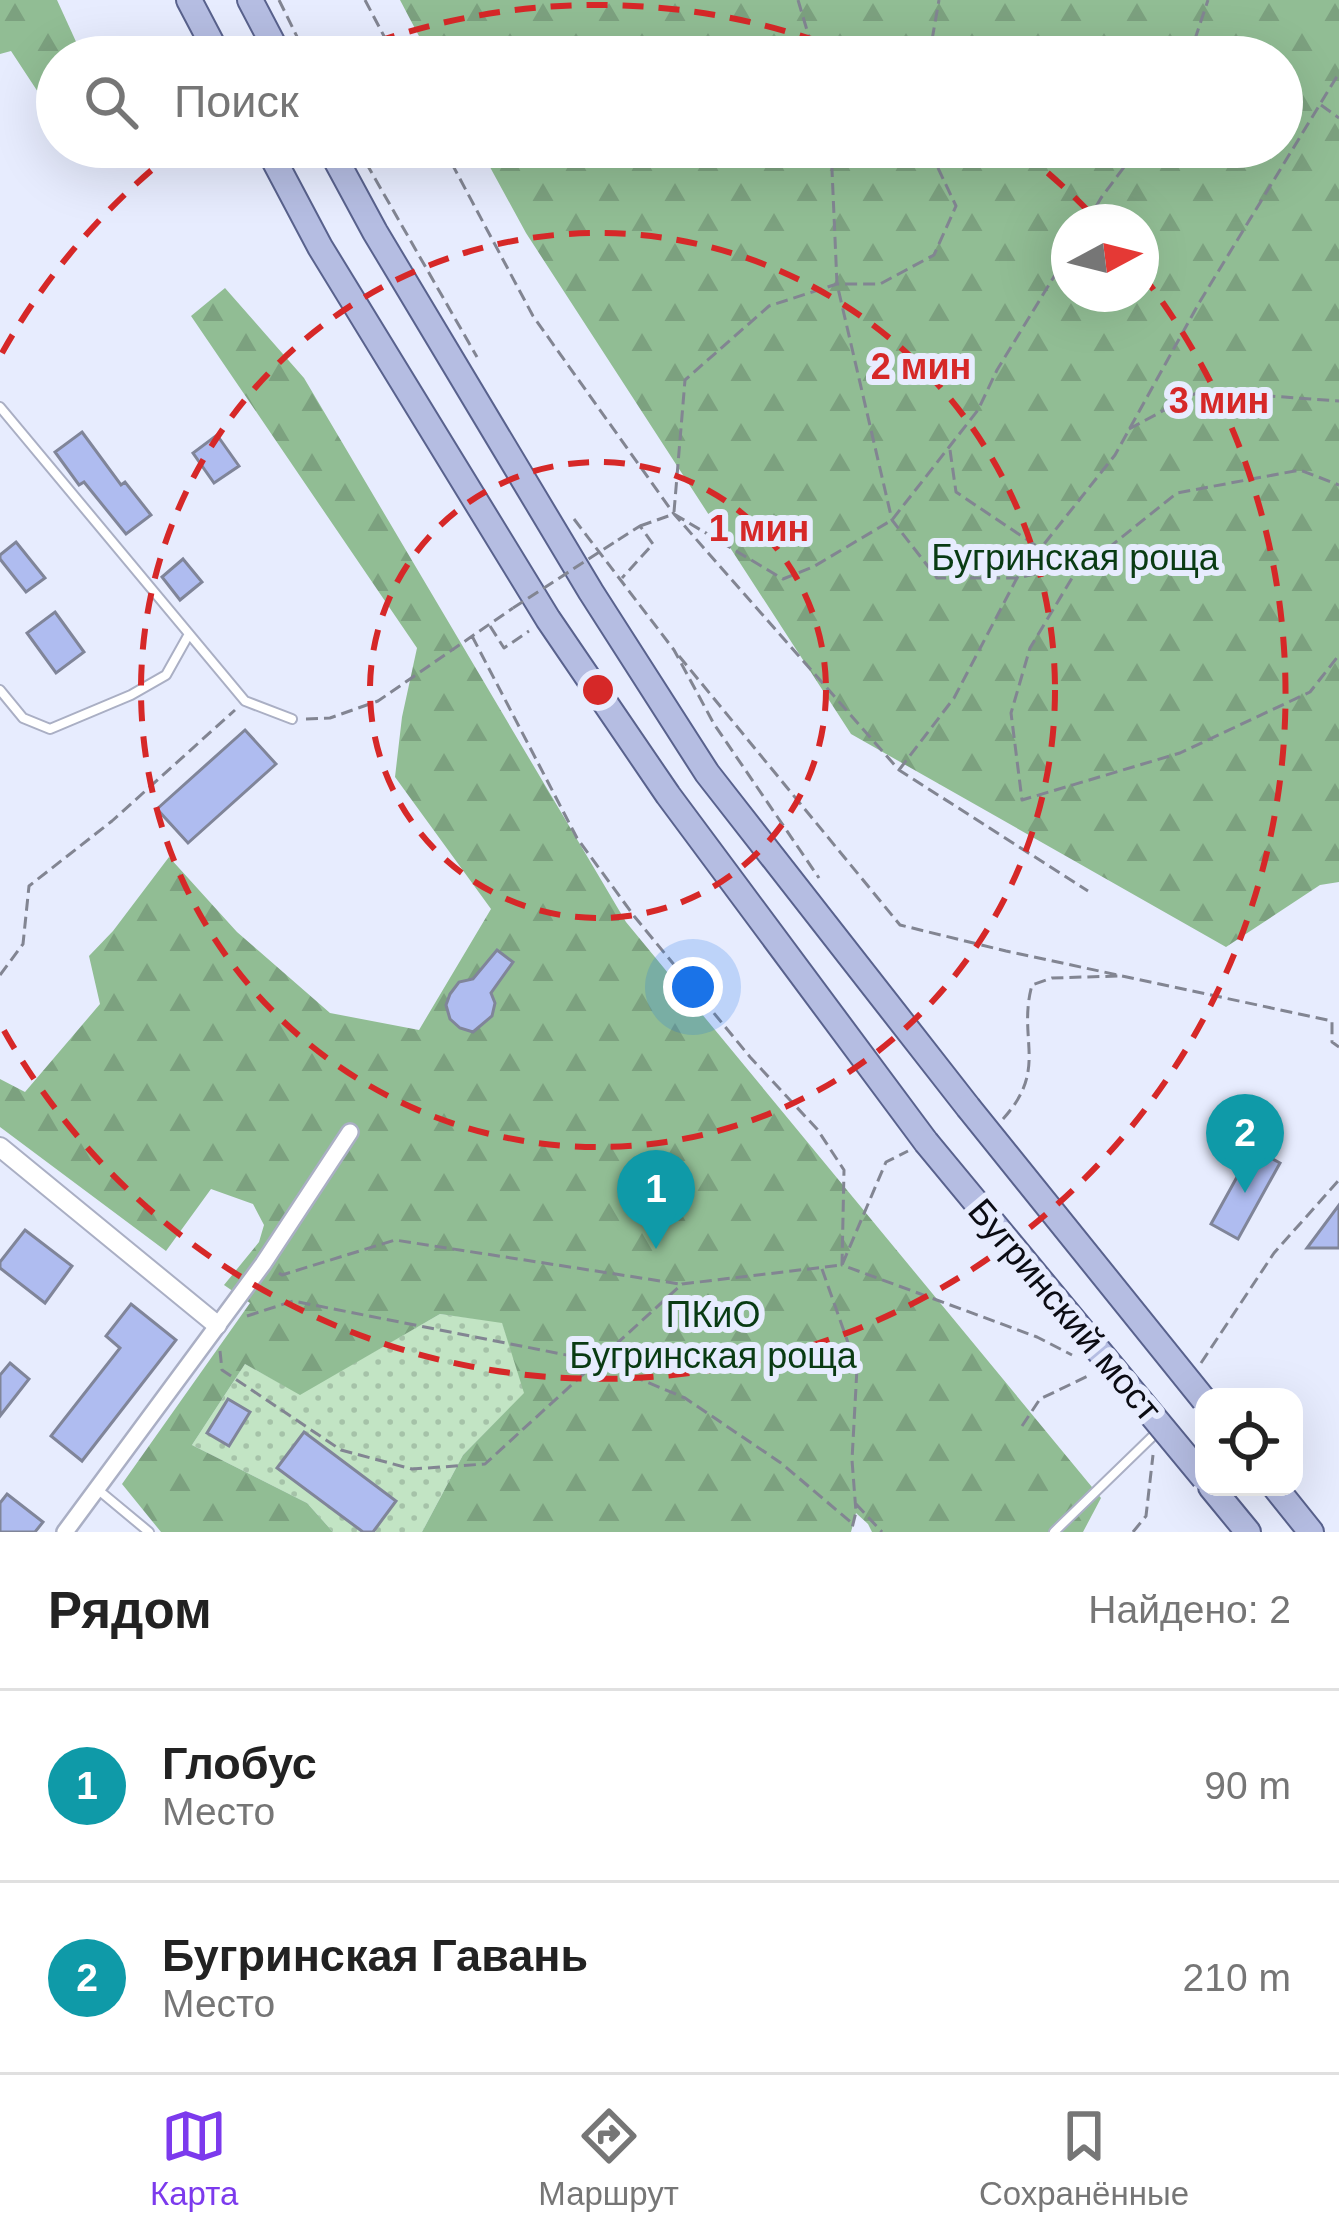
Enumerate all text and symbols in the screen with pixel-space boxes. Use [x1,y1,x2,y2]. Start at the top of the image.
search box [36,36,1303,168]
icon: search [78,69,144,135]
text: Поиск [174,76,299,127]
north arrow [1051,204,1159,312]
text: 2 мин [871,346,971,387]
text: 3 мин [1169,380,1269,421]
text: 1 мин [709,508,809,549]
park label: Бугринская роща [931,537,1220,578]
centre of rings [577,669,619,711]
your location [663,957,723,1017]
pin: 2 [1206,1094,1284,1193]
pin: 1 [617,1150,695,1249]
street label: Бугринский мост [960,1191,1170,1429]
park label: ПКиО Бугринская роща [569,1294,858,1376]
map controls [1195,1388,1303,1496]
button: locate [1195,1388,1303,1496]
text: Рядом [48,1582,212,1639]
text: Найдено: 2 [1088,1588,1291,1631]
text: Глобус [162,1738,317,1789]
text: 1 [76,1764,98,1807]
text: 90 m [1204,1764,1291,1807]
text: Место [162,1790,275,1833]
text: Бугринская Гавань [162,1930,588,1981]
text: 2 [76,1956,98,1999]
text: 210 m [1183,1956,1291,1999]
text: Место [162,1982,275,2025]
tab: Карта [150,2103,238,2213]
tab: Маршрут [538,2103,679,2213]
tab: Сохранённые [979,2103,1189,2213]

